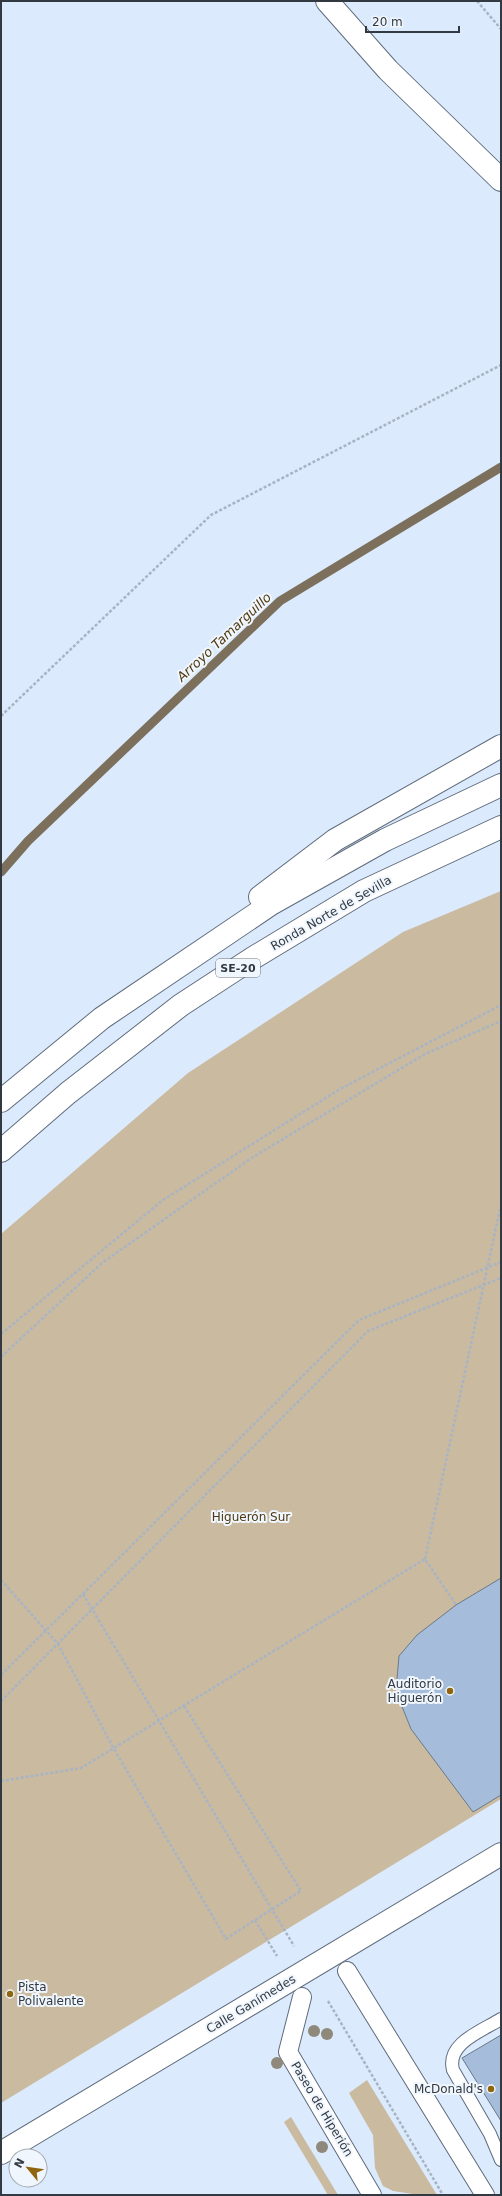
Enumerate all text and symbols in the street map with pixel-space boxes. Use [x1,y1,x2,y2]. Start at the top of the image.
scale bar [366,8,459,34]
text: 20 m [372,15,403,29]
water label: Arroyo Tamarguillo [173,590,274,685]
street label: Ronda Norte de Sevilla [268,873,394,953]
road number: SE-20 [216,959,260,977]
park label: Higuerón Sur [212,1510,290,1524]
place label: Auditorio Higuerón [387,1677,442,1705]
marker: Auditorio Higuerón [445,1686,455,1696]
street label: Calle Ganímedes [204,1972,298,2036]
place label: Pista Polivalente [18,1980,84,2008]
marker: Pista Polivalente [5,1989,15,1999]
street label: Paseo de Hiperión [288,2059,356,2159]
place label: McDonald's [414,2082,483,2096]
marker: McDonald's [486,2084,496,2094]
north arrow [8,2148,48,2188]
text: N [12,2156,28,2171]

